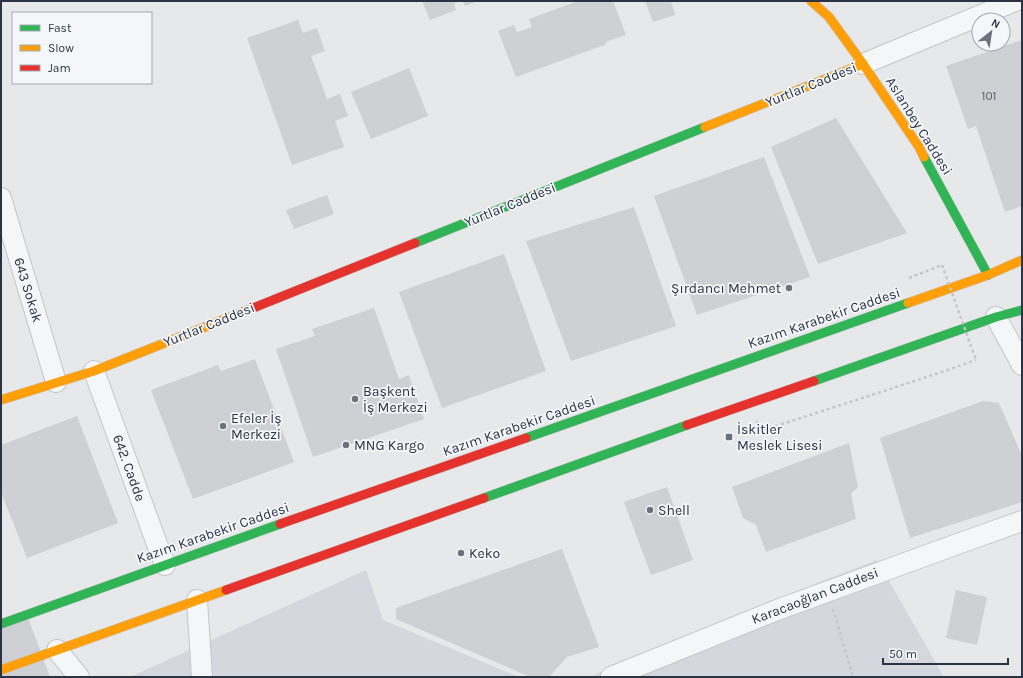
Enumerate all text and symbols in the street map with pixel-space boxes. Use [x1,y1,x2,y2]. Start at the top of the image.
legend [12,12,152,84]
north arrow [971,12,1011,52]
text: N [989,16,1002,31]
text: Fast [48,21,72,35]
text: Slow [48,41,74,55]
street label: Yurtlar Caddesi [763,59,859,111]
text: Jam [48,61,71,75]
street label: Aslanbey Caddesi [882,74,956,178]
house number: 101 [981,89,997,103]
street label: Yurtlar Caddesi [462,179,558,231]
street label: 643 Sokak [10,255,46,325]
place label: Şırdancı Mehmet [671,280,781,297]
marker: Şırdancı Mehmet [784,283,794,293]
street label: Kazım Karabekir Caddesi [746,284,902,352]
street label: Yurtlar Caddesi [161,299,257,351]
place label: Başkent İş Merkezi [363,383,428,416]
street label: Kazım Karabekir Caddesi [441,392,597,460]
marker: Başkent İş Merkezi [350,394,360,404]
place label: Efeler İş Merkezi [231,410,282,443]
marker: Efeler İş Merkezi [218,421,228,431]
place label: İskitler Meslek Lisesi [737,421,823,454]
street label: 642. Cadde [109,432,149,504]
marker: İskitler Meslek Lisesi [724,432,734,442]
place label: MNG Kargo [354,437,424,454]
marker: MNG Kargo [341,440,351,450]
street label: Kazım Karabekir Caddesi [135,499,291,567]
place label: Shell [658,502,690,519]
marker: Shell [645,505,655,515]
place label: Keko [469,545,500,562]
marker: Keko [456,548,466,558]
street label: Karacaoğlan Caddesi [749,564,881,628]
scale bar [883,640,1008,666]
text: 50 m [889,647,917,661]

